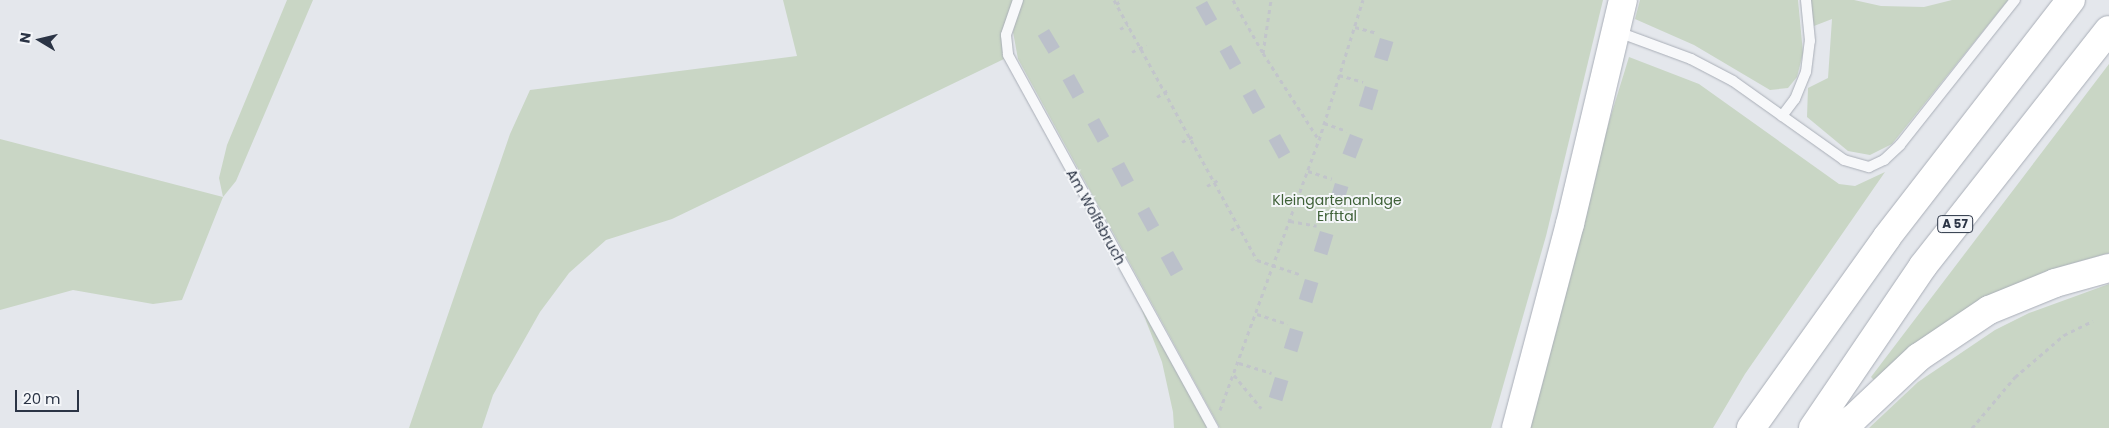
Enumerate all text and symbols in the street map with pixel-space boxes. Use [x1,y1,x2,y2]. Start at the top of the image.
north arrow [15,15,65,65]
text: N [14,31,36,44]
street label: Am Wolfsbruch [1063,166,1129,268]
park label: Kleingartenanlage Erfttal [1272,192,1402,224]
road number: A 57 [1936,214,1974,233]
scale bar [18,380,81,412]
text: 20 m [23,388,61,409]

